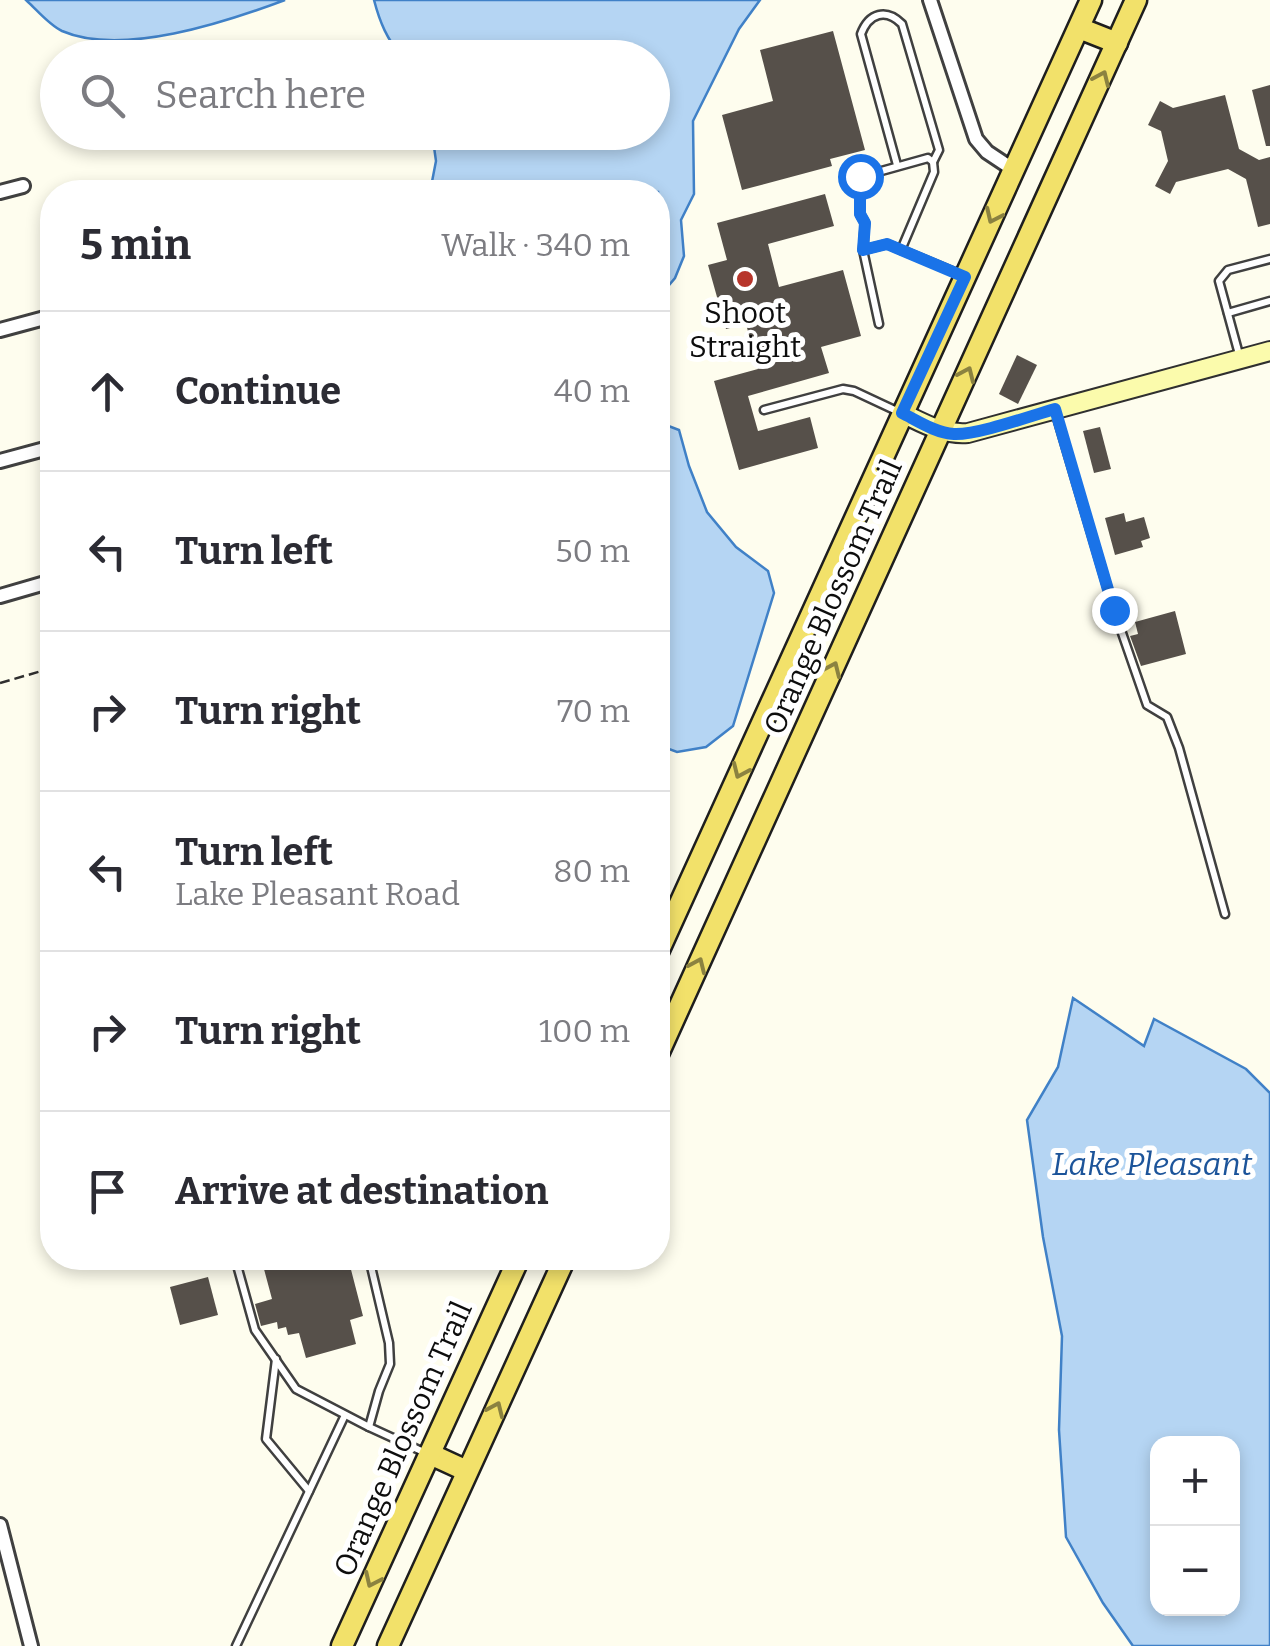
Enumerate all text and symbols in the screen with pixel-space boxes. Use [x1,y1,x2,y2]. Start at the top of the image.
search box [40,40,670,150]
icon: search [75,68,130,123]
one-way arrow [1089,70,1109,88]
text: Search here [155,72,366,118]
route start [838,154,884,200]
one-way arrow [985,206,1005,224]
text: 5 min [80,220,191,270]
text: Walk · 340 m [441,226,630,264]
marker: Shoot Straight [734,268,756,290]
place label: Shoot Straight [689,295,801,365]
icon: ahead [80,364,135,419]
one-way arrow [955,366,975,384]
text: Continue [175,368,341,414]
text: 40 m [554,372,630,410]
street label: Orange Blossom Trail [756,454,910,740]
icon: left [80,524,135,579]
text: Turn left [175,528,333,574]
text: 50 m [555,532,630,570]
route end [1092,588,1138,634]
one-way arrow [820,662,840,680]
icon: right [80,684,135,739]
text: Turn right [175,688,361,734]
text: 70 m [557,692,630,730]
one-way arrow [732,761,752,779]
text: Turn left [175,829,333,875]
icon: left [80,844,135,899]
text: 80 m [553,852,630,890]
text: Lake Pleasant Road [175,875,460,913]
one-way arrow [686,957,706,975]
icon: right [80,1004,135,1059]
text: Turn right [175,1008,361,1054]
text: 100 m [539,1012,630,1050]
water label: Lake Pleasant [1052,1145,1253,1183]
icon: arrive [80,1164,135,1219]
text: Arrive at destination [175,1168,548,1214]
street label: Orange Blossom Trail [326,1296,480,1582]
one-way arrow [484,1401,504,1419]
map controls [1150,1436,1240,1616]
button: + [1150,1436,1240,1526]
button: − [1150,1526,1240,1616]
one-way arrow [364,1570,384,1588]

